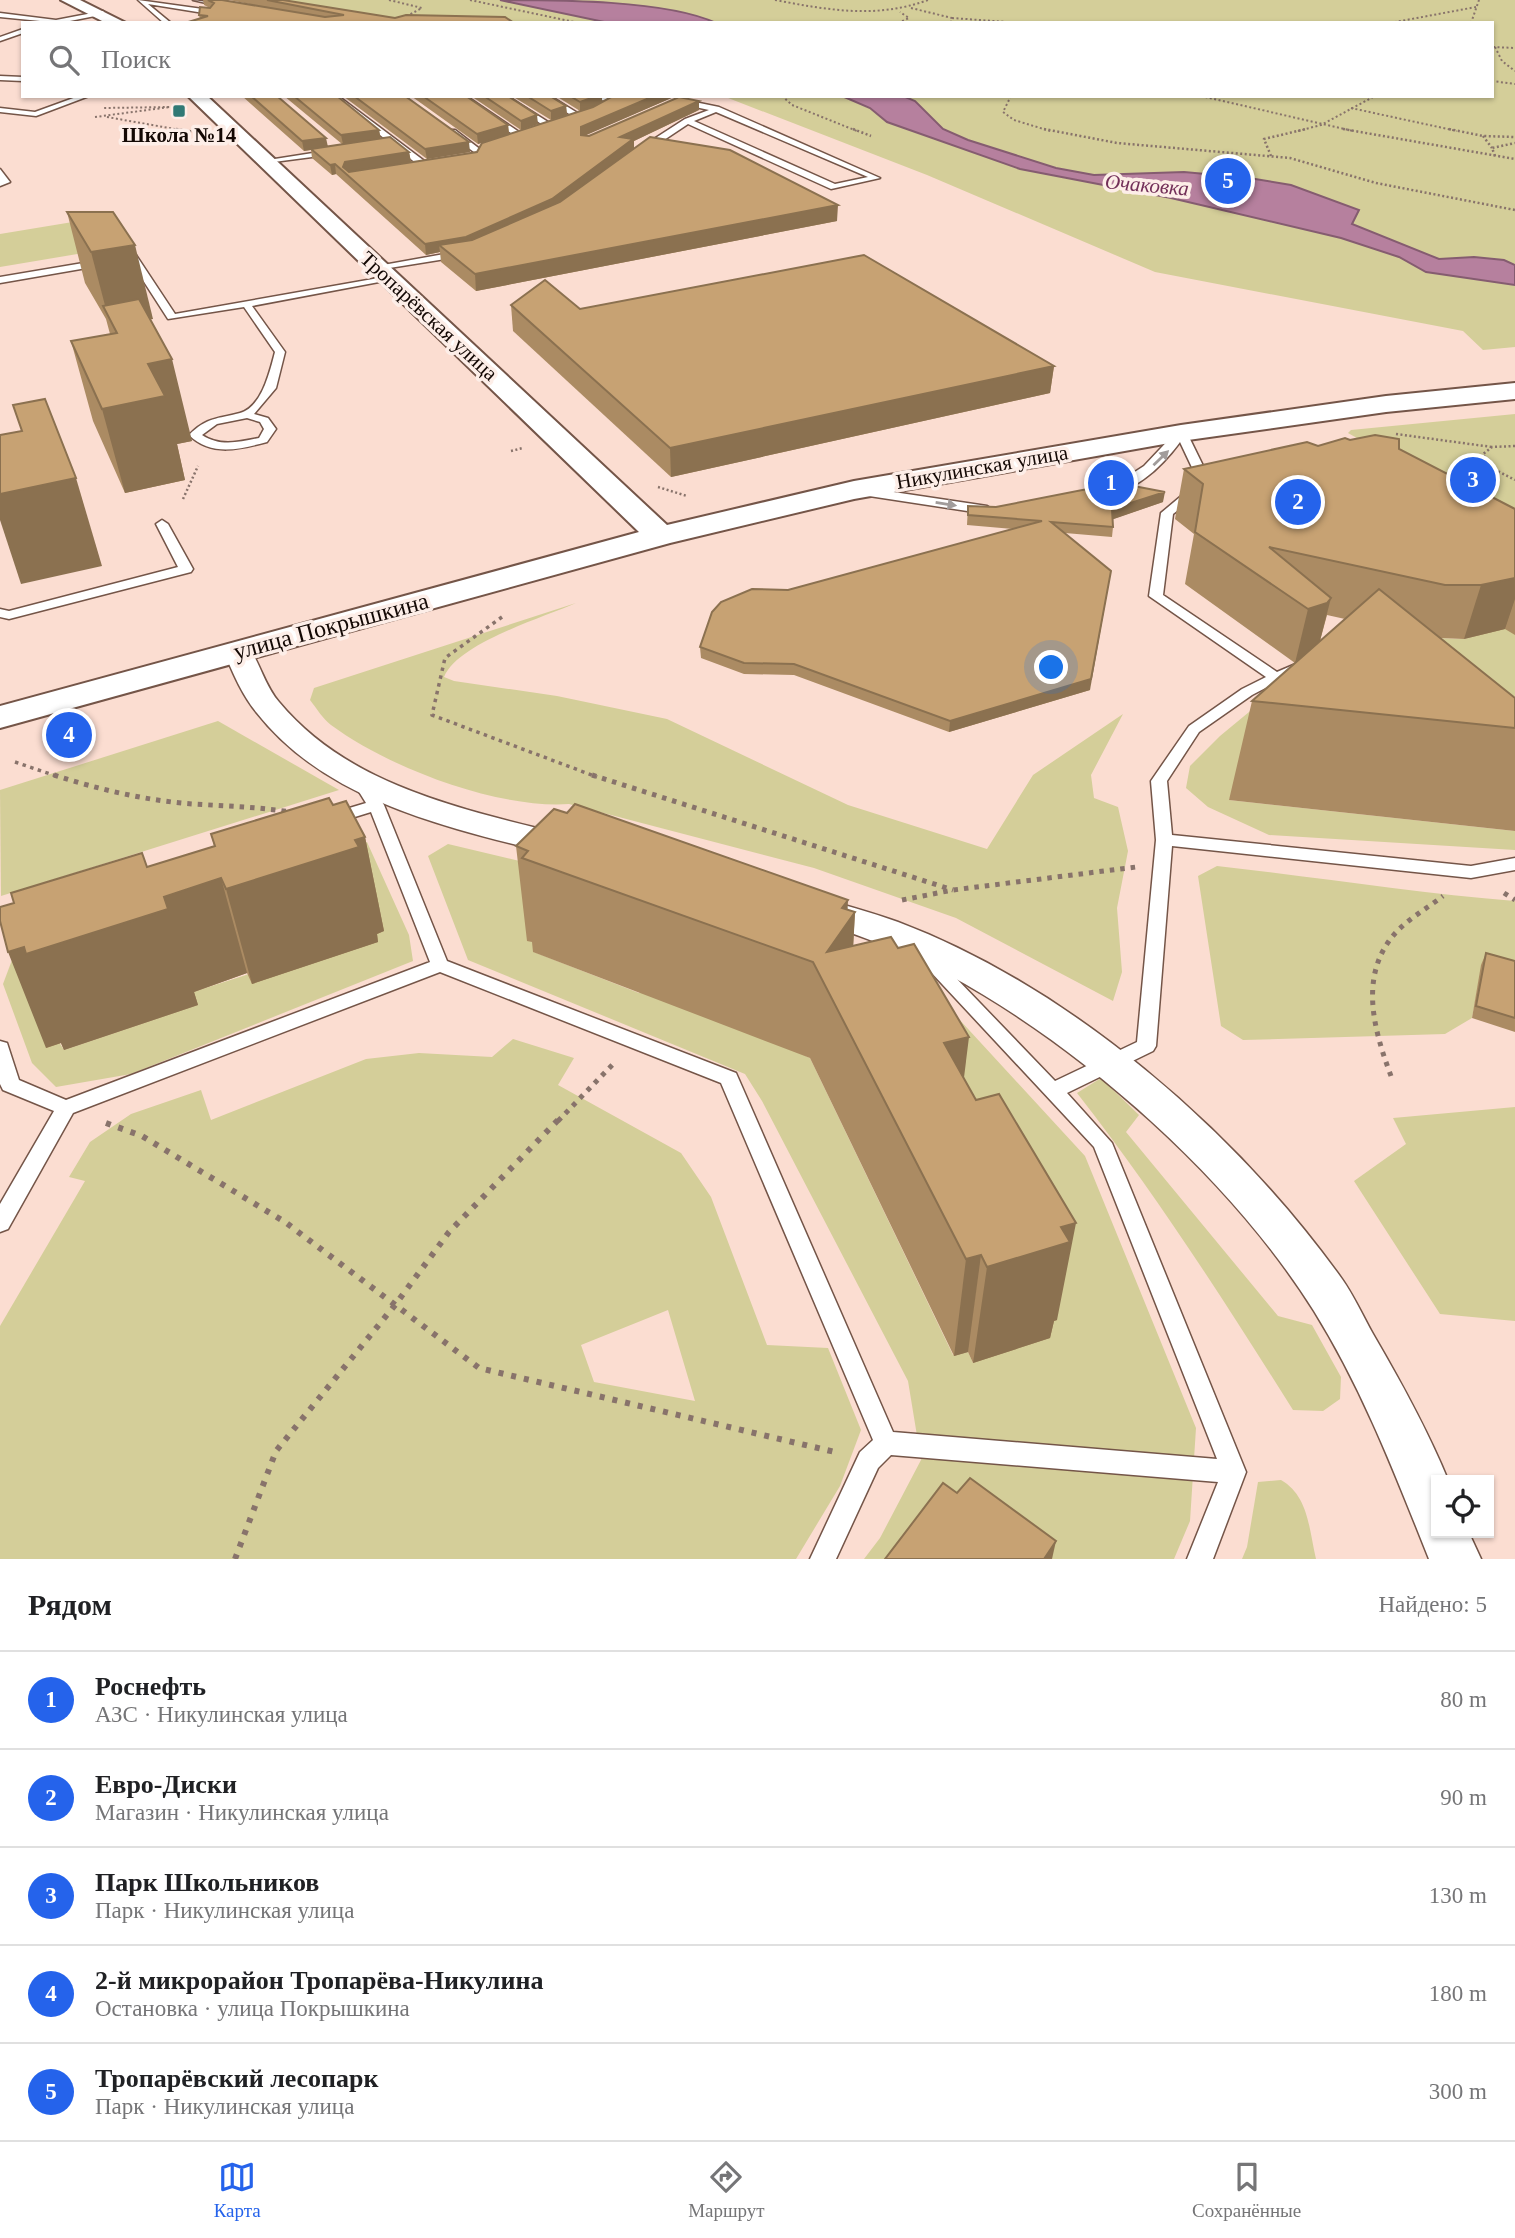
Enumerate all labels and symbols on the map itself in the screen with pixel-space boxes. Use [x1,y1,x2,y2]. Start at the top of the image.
marker: Школа №14 [171,103,187,119]
place label: Школа №14 [122,123,237,147]
pin: 5 [1205,155,1251,207]
water label: Очаковка [1104,169,1190,201]
street label: Тропарёвская улица [356,246,503,386]
street label: Никулинская улица [894,440,1070,494]
one-way arrow [1152,450,1169,467]
pin: 3 [1450,454,1496,506]
pin: 1 [1088,457,1134,509]
pin: 2 [1275,476,1321,528]
one-way arrow [935,499,957,510]
street label: улица Покрышкина [231,587,432,665]
your location [1034,650,1068,684]
pin: 4 [46,709,92,761]

